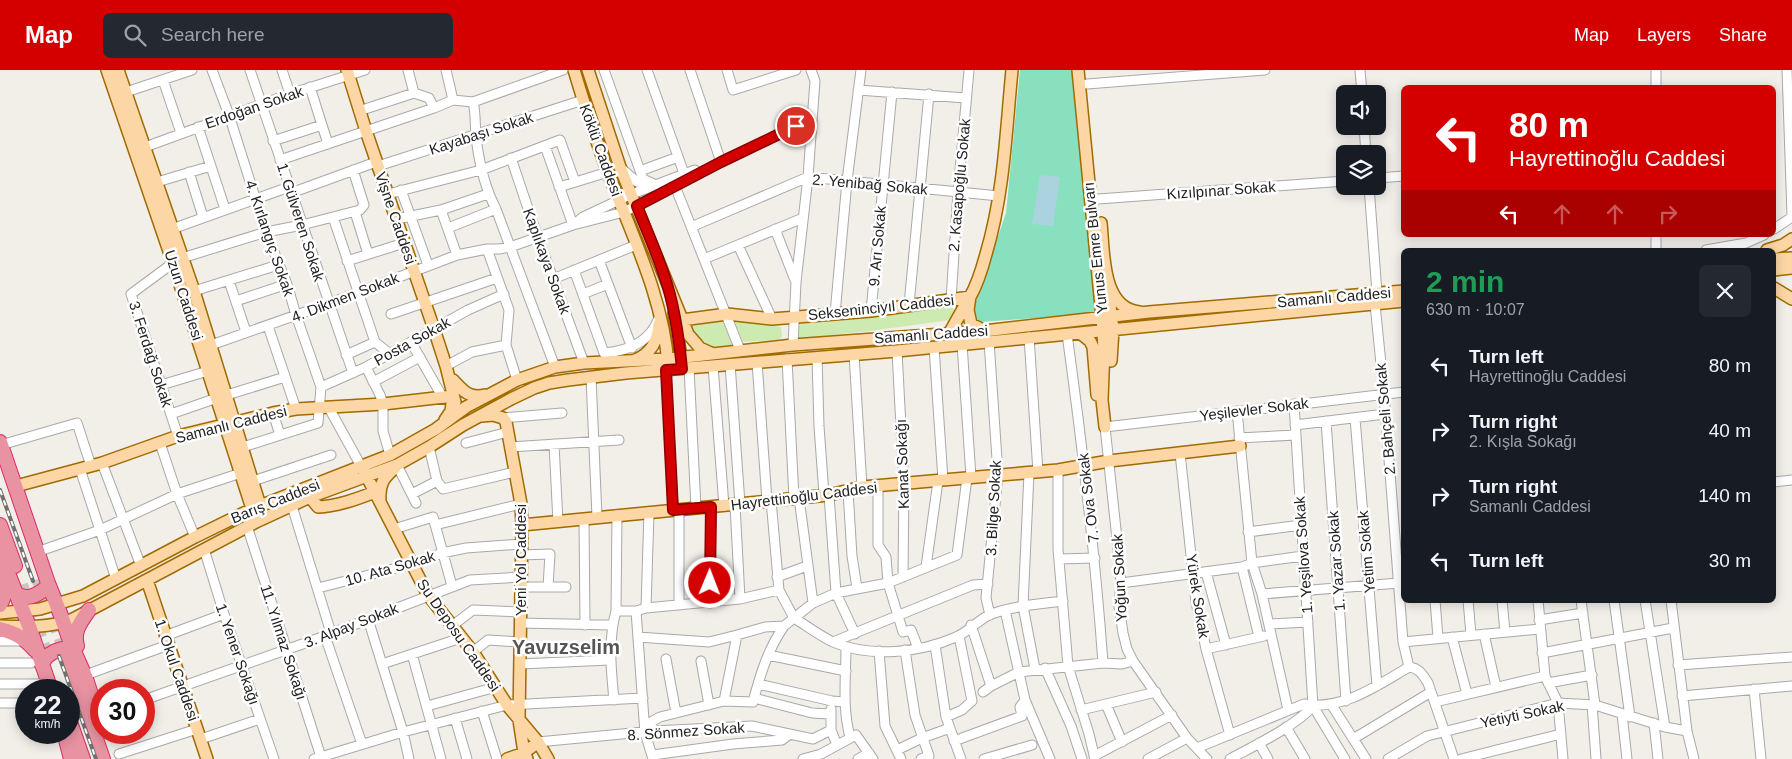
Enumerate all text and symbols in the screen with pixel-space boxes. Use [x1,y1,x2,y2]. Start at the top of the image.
search box [103,13,453,58]
text: Map [25,21,73,48]
icon: search [121,21,149,49]
text: Search here [161,24,265,45]
text: Map [1574,25,1609,45]
text: Layers [1637,25,1691,45]
text: Share [1719,25,1767,45]
street label: Erdoğan Sokak [203,82,306,132]
map controls [1336,85,1386,195]
button: sound [1336,85,1386,135]
street label: Köklü Caddesi [576,102,626,198]
pin [775,105,817,147]
icon: left [1426,105,1491,170]
text: 80 m [1509,105,1589,144]
street label: Kayabaşı Sokak [427,108,536,158]
icon: arrive [782,112,810,140]
street label: 2. Kasapoğlu Sokak [945,117,973,252]
button: layers [1336,145,1386,195]
text: Hayrettinoğlu Caddesi [1509,146,1725,171]
street label: 1. Gülveren Sokak [274,161,328,284]
street label: Vişne Caddesi [372,170,420,266]
street label: 2. Yenibağ Sokak [812,170,929,198]
street label: 4. Kırlangıç Sokak [242,178,298,299]
street label: Kızılpınar Sokak [1166,178,1277,202]
street label: Yunus Emre Bulvarı [1080,181,1110,315]
icon: left [1495,200,1523,228]
icon: ahead [1548,200,1576,228]
icon: ahead [1601,200,1629,228]
icon: right [1654,200,1682,228]
street label: 9. Arı Sokak [865,204,889,287]
street label: Kaplıkaya Sokak [520,206,574,317]
street label: Uzun Caddesi [161,248,207,342]
text: 2 min [1426,265,1504,298]
button: close [1699,265,1751,317]
street label: 4. Dikmen Sokak [289,269,401,325]
street label: Samanlı Caddesi [1276,284,1392,310]
street label: Sekseninciyıl Caddesi [807,291,955,323]
street label: 3. Ferdağ Sokak [126,299,176,409]
text: 630 m · 10:07 [1426,301,1525,318]
street label: Posta Sokak [371,313,453,369]
street label: Samanlı Caddesi [873,322,989,346]
text: Turn left [1469,346,1544,367]
icon: left [1426,352,1454,380]
text: 80 m [1709,355,1751,376]
street label: 2. Bahçeli Sokak [1372,362,1398,475]
text: Hayrettinoğlu Caddesi [1469,368,1626,385]
street label: Yeşilevler Sokak [1199,394,1310,424]
street label: Samanlı Caddesi [174,402,288,446]
text: Turn right [1469,411,1557,432]
icon: right [1426,417,1454,445]
street label: Kanat Sokağı [892,419,912,509]
text: 40 m [1709,420,1751,441]
text: 2. Kışla Sokağı [1469,433,1577,450]
street label: 7. Ova Sokak [1074,452,1102,544]
street label: 3. Bilge Sokak [982,459,1004,556]
street label: Barış Caddesi [228,475,322,527]
text: Turn right [1469,476,1557,497]
street label: Hayrettinoğlu Caddesi [730,479,878,513]
icon: right [1426,482,1454,510]
text: 140 m [1698,485,1751,506]
street label: 1. Yeşilova Sokak [1290,495,1316,614]
text: Samanlı Caddesi [1469,498,1591,515]
street label: Yeni Yol Caddesi [512,504,529,616]
street label: 1. Yazar Sokak [1324,510,1348,612]
street label: Yetim Sokak [1354,510,1378,594]
street label: Yoğun Sokak [1108,533,1130,622]
street label: 10. Ata Sokak [343,547,437,589]
icon: left [1426,547,1454,575]
text: Turn left [1469,550,1544,571]
text: 30 m [1709,550,1751,571]
street label: Yürek Sokak [1183,553,1213,640]
position arrow [683,556,735,608]
street label: Su Deposu Caddesi [414,575,504,695]
street label: 11. Yılmaz Sokağı [257,582,311,702]
street label: 3. Alpay Sokak [302,599,401,651]
street label: 1. Yener Sokağı [213,601,263,707]
street label: 1. Okul Caddesi [152,617,202,723]
district label: Yavuzselim [512,636,620,658]
speed limit sign: 30 [90,679,155,744]
text: 22 [34,691,61,719]
street label: Yetiyti Sokak [1479,697,1566,731]
text: km/h [34,717,61,731]
street label: 8. Sönmez Sokak [627,718,746,744]

